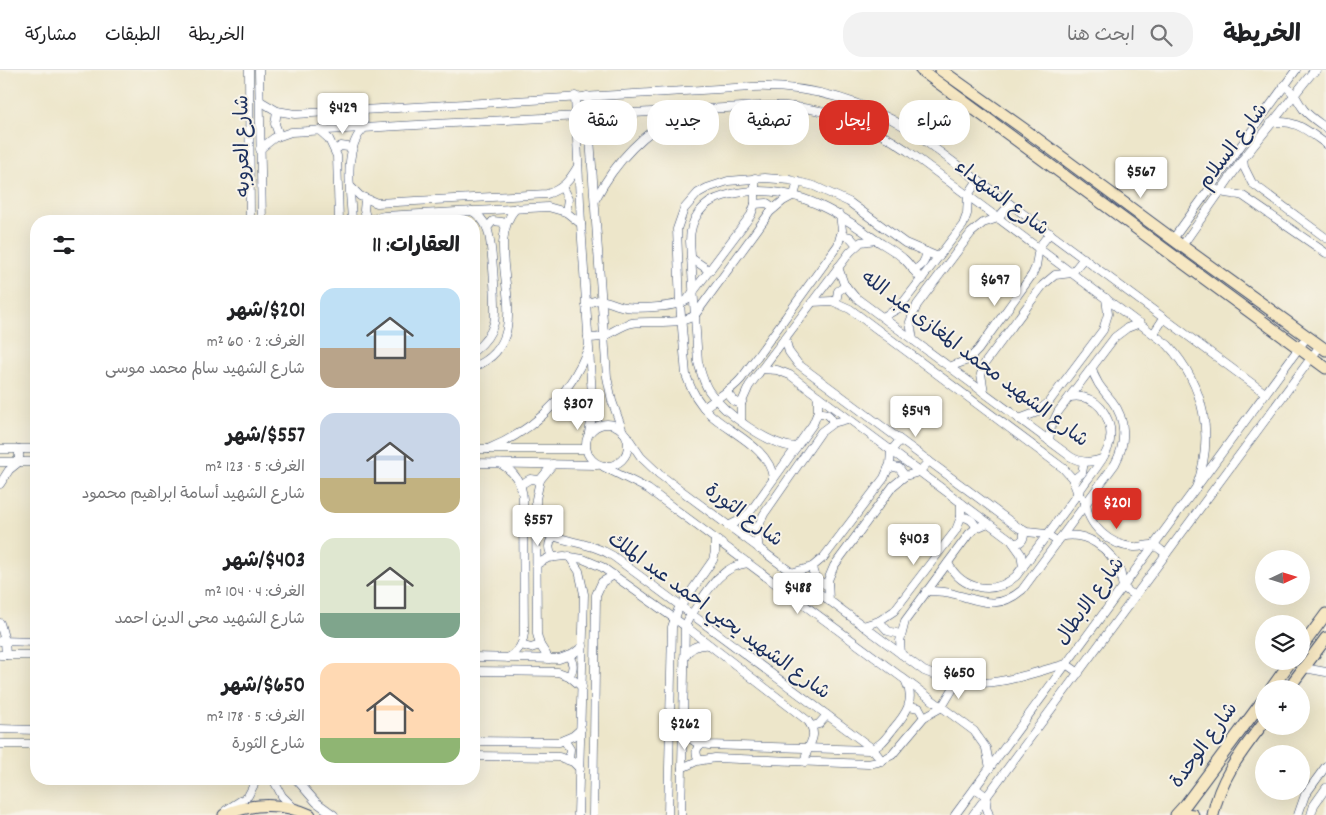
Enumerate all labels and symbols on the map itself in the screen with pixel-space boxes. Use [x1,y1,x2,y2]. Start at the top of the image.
pin: $429 [313,92,373,135]
street label: شارع العروبه [229,95,259,197]
street label: شارع السلام [1192,98,1276,196]
street label: شارع الشهداء [948,154,1054,244]
pin: $567 [1111,156,1171,199]
pin: $697 [965,264,1025,307]
street label: شارع الشهيد محمد المغازى عبد الله [854,265,1094,455]
pin: $307 [548,388,608,431]
pin: $549 [886,396,946,438]
street label: شارع الثورة [698,477,788,555]
pin: $201 [1087,488,1147,530]
pin: $557 [508,504,568,547]
pin: $403 [884,524,944,566]
street label: شارع الشهيد يحيي احمد عبد الملك [600,526,835,708]
north arrow [1255,550,1310,605]
street label: شارع الابطال [1049,552,1133,652]
pin: $488 [768,572,828,615]
pin: $650 [929,658,989,700]
street label: شارع الوحدة [1164,697,1246,795]
pin: $262 [655,708,715,751]

